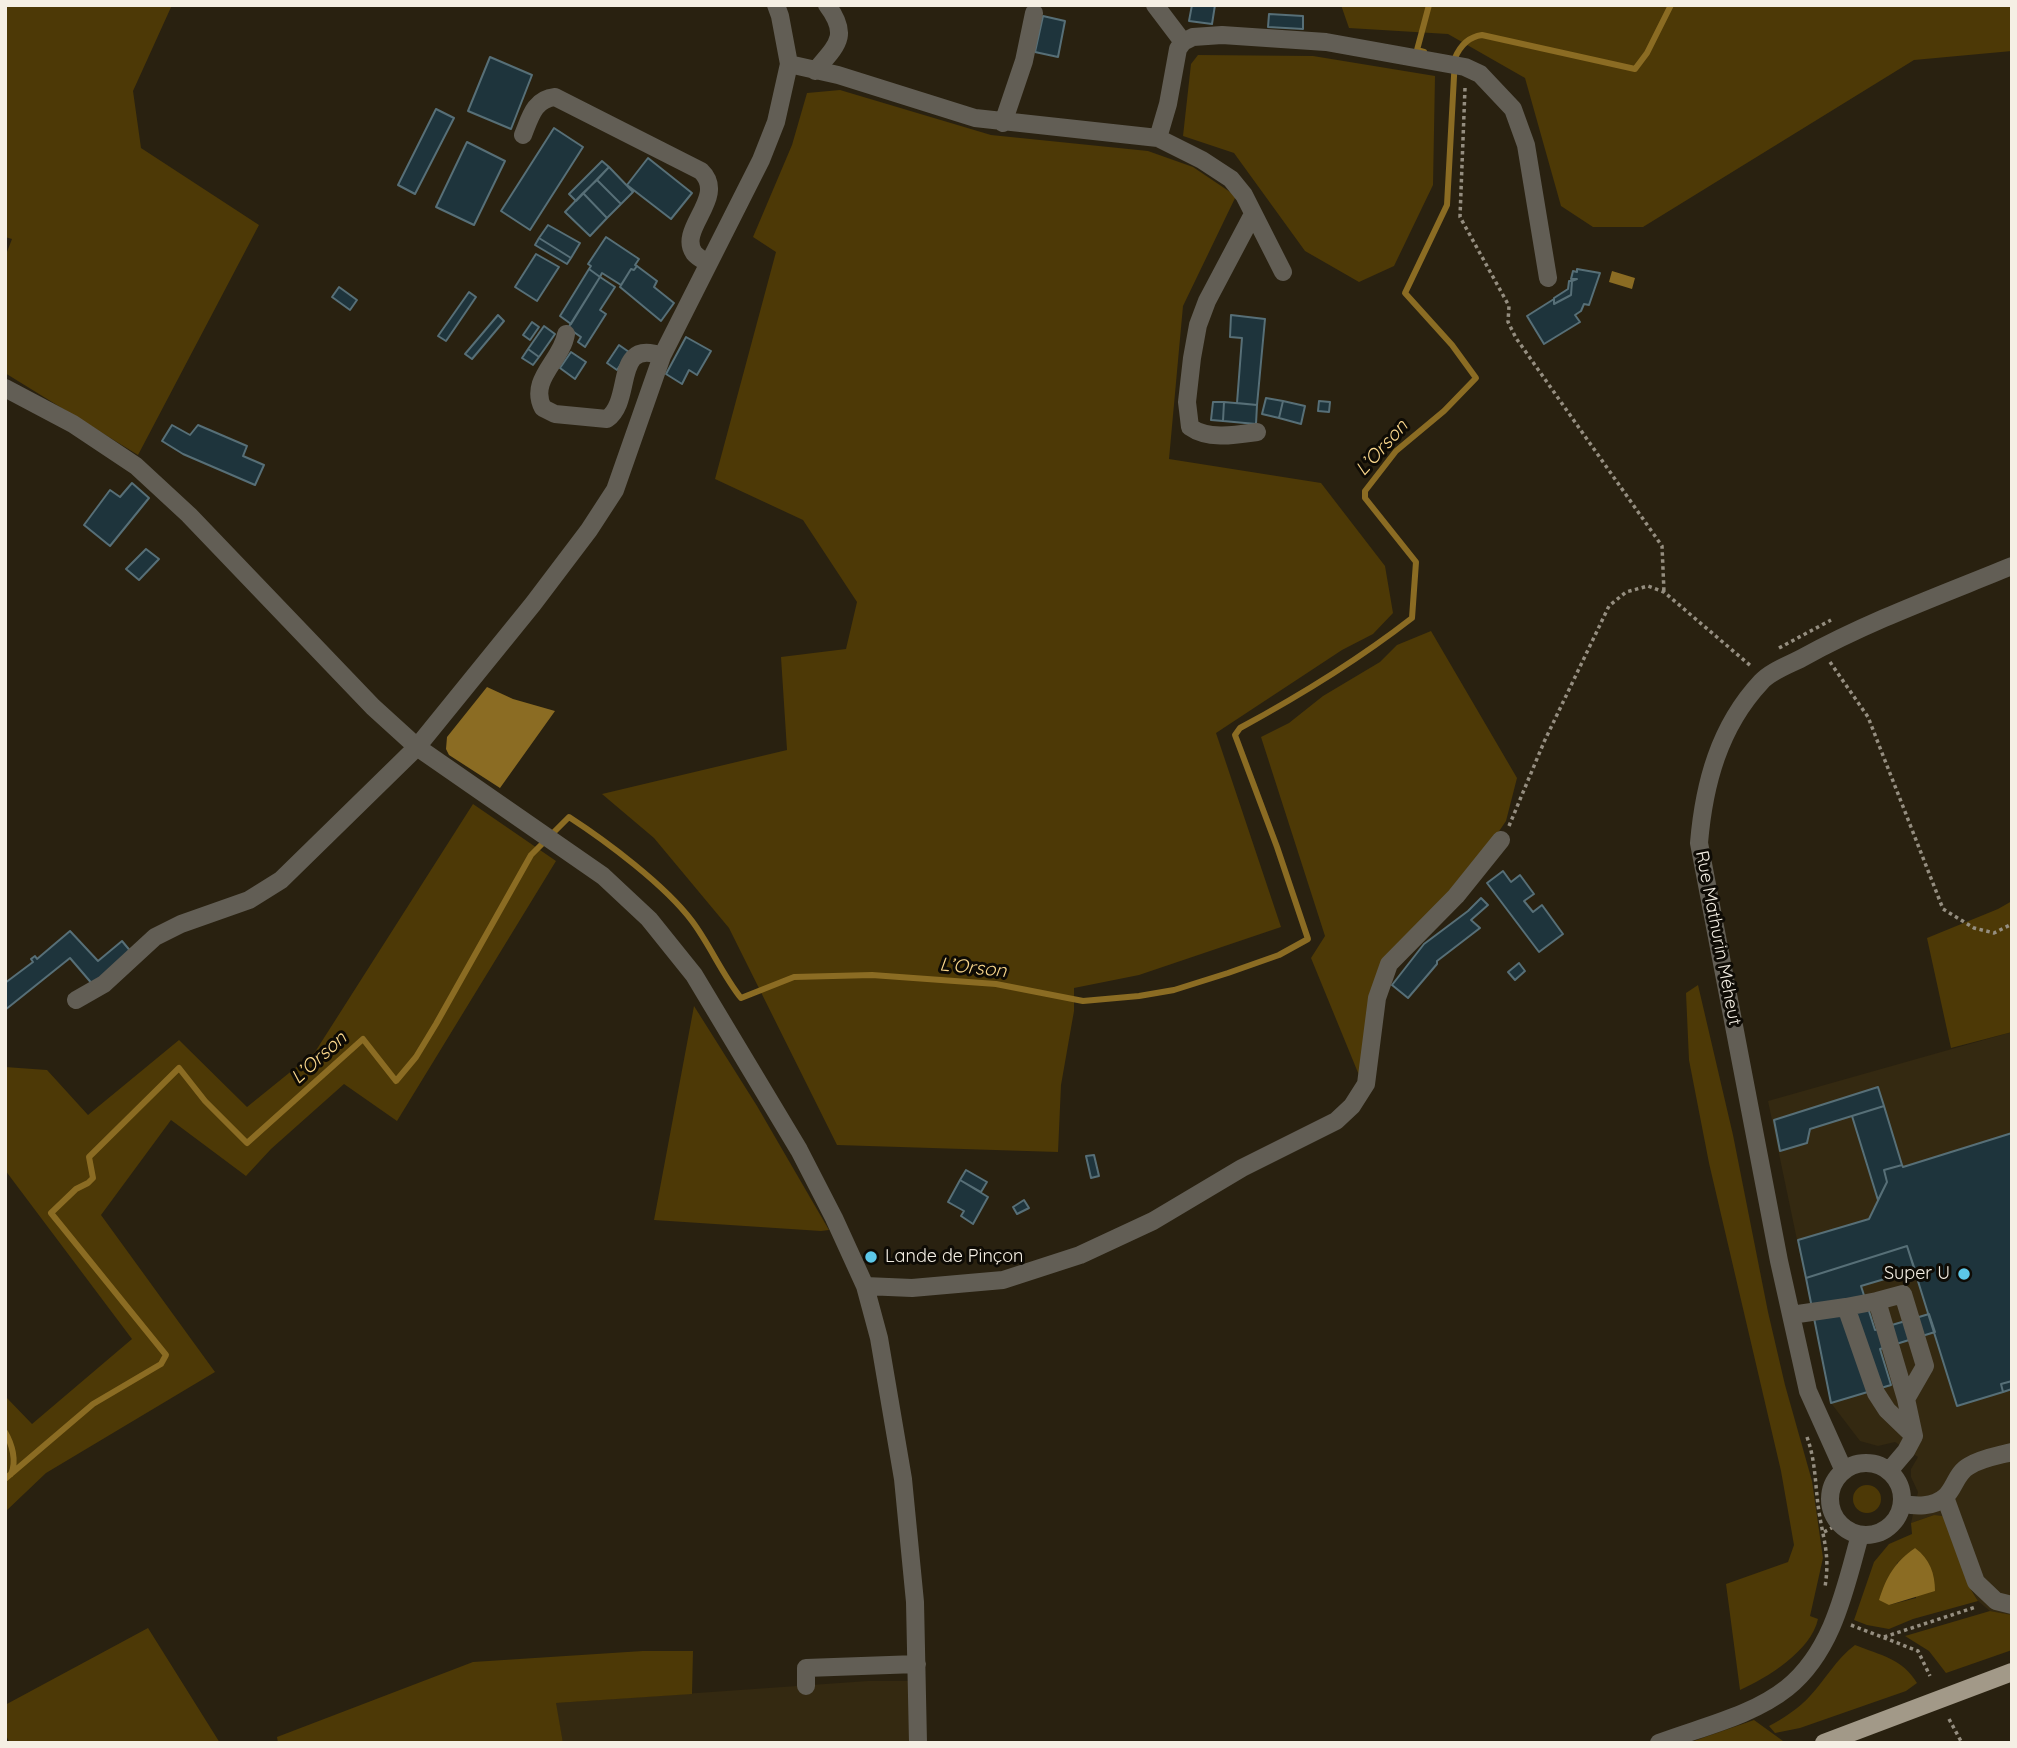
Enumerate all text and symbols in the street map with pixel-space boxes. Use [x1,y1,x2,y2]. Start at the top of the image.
water label: L’Orson [1351,415,1413,481]
street label: Rue Mathurin Méheut [1690,849,1746,1027]
water label: L’Orson [938,953,1008,983]
water label: L’Orson [286,1027,352,1089]
place label: Lande de Pinçon [885,1246,1023,1268]
marker: Lande de Pinçon [863,1249,879,1265]
place label: Super U [1884,1263,1950,1285]
marker: Super U [1956,1266,1972,1282]

